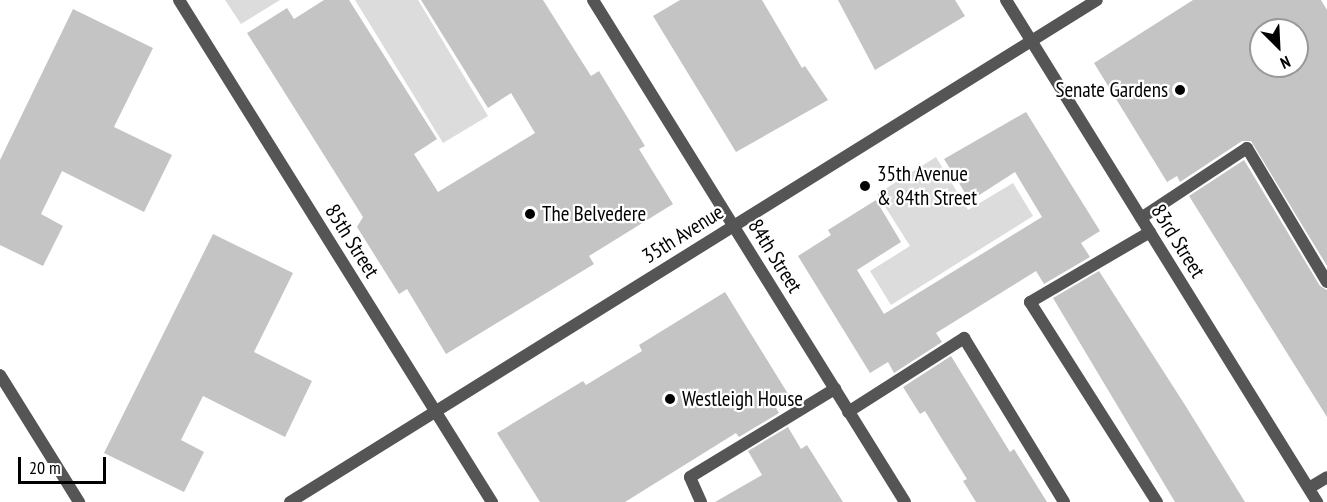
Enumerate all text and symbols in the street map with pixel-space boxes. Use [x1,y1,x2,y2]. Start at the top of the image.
north arrow [1249,18,1309,78]
text: N [1278,52,1294,74]
place label: Senate Gardens [1055,77,1168,103]
marker: Senate Gardens [1173,83,1187,97]
place label: 35th Avenue & 84th Street [877,161,977,211]
marker: 35th Avenue & 84th Street [858,179,872,193]
street label: 35th Avenue [638,199,728,269]
street label: 85th Street [320,200,384,282]
street label: 83rd Street [1146,200,1210,282]
place label: The Belvedere [542,201,646,227]
marker: The Belvedere [523,207,537,221]
street label: 84th Street [743,215,807,297]
place label: Westleigh House [682,386,803,412]
marker: Westleigh House [663,392,677,406]
scale bar [21,445,110,483]
text: 20 m [29,456,61,479]

